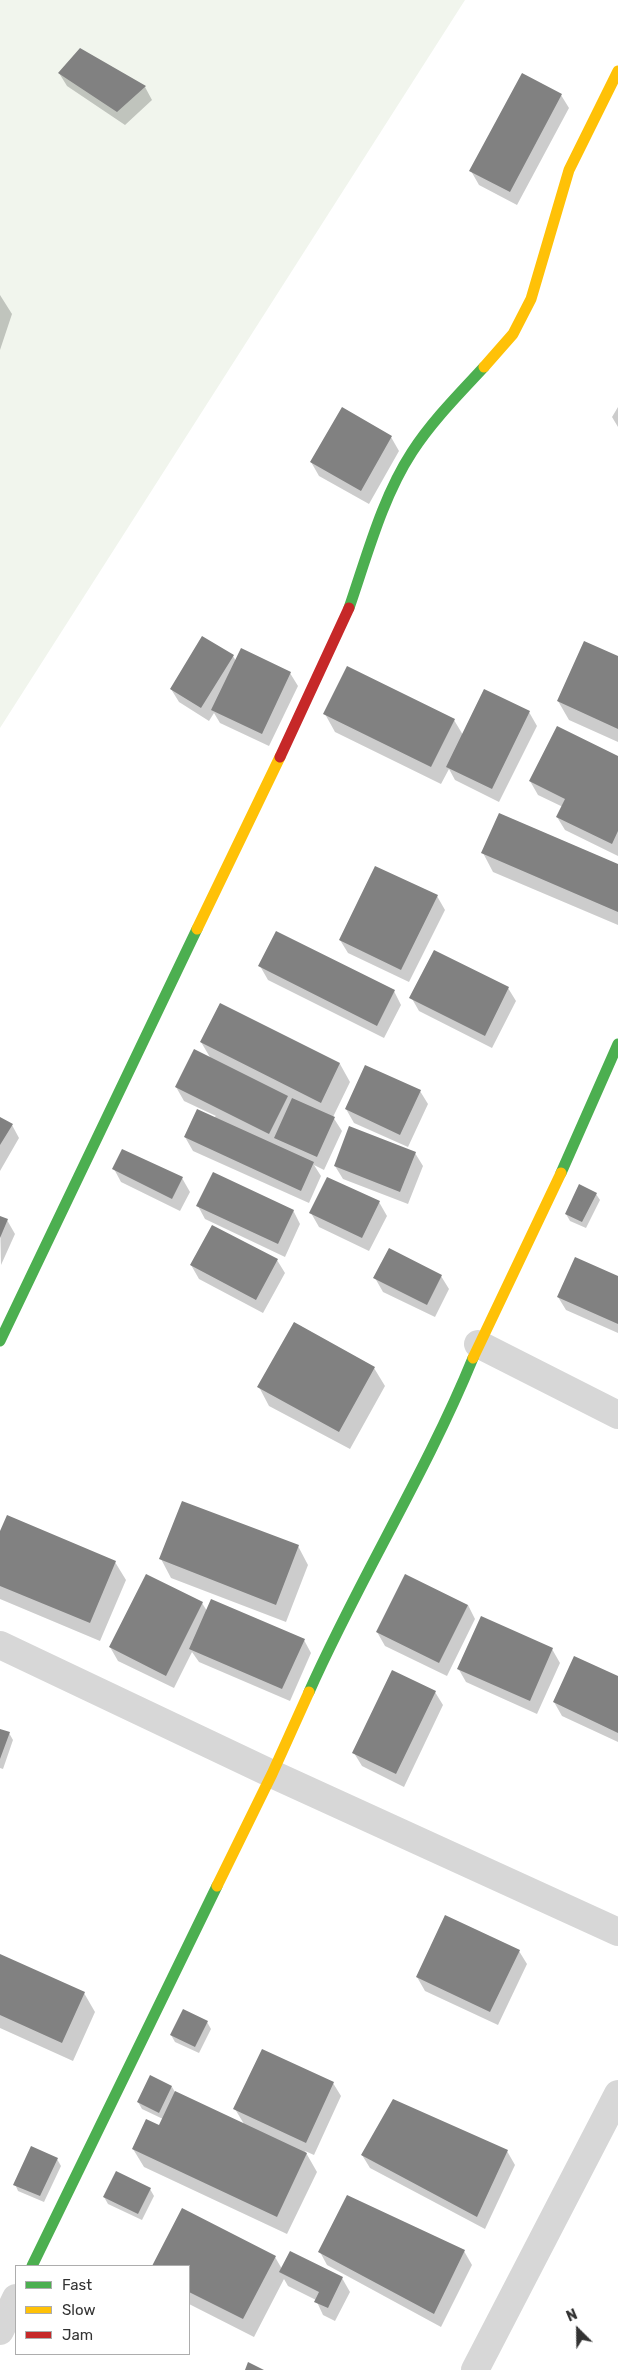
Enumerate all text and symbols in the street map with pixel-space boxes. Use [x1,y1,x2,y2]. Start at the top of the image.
legend [15,2265,190,2355]
text: Fast [62,2276,92,2294]
text: Slow [62,2301,95,2319]
north arrow [553,2305,603,2355]
text: N [564,2306,580,2326]
text: Jam [62,2326,93,2344]

